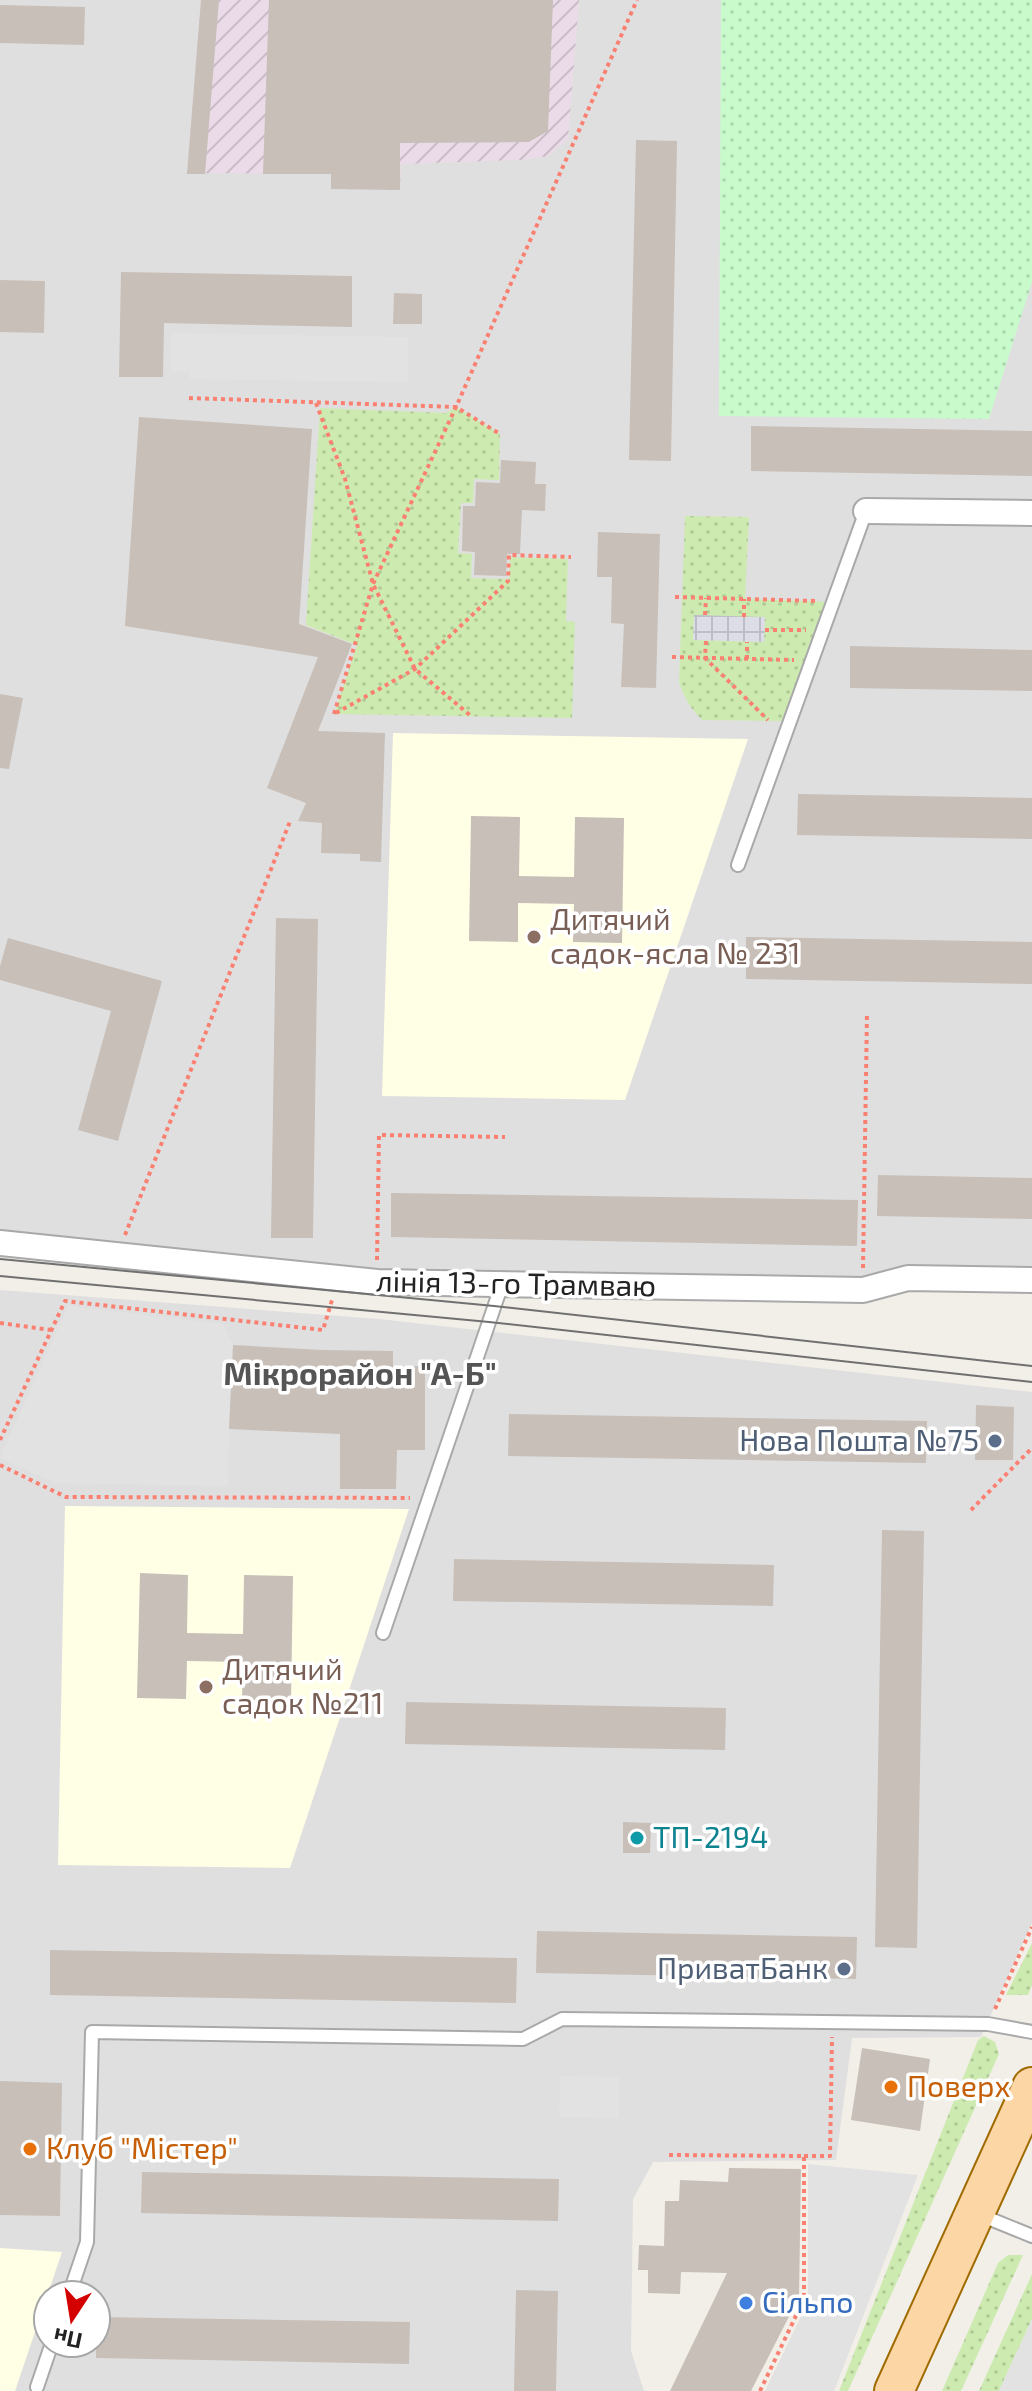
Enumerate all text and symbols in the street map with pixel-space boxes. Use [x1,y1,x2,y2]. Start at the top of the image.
place label: Дитячий садок-ясла № 231 [550,900,801,970]
marker: Дитячий садок-ясла № 231 [525,928,543,946]
street label: лінія 13-го Трамваю [376,1262,656,1302]
district label: Мікрорайон "А-Б" [223,1353,497,1391]
place label: Нова Пошта №75 [739,1421,979,1457]
marker: Нова Пошта №75 [986,1432,1004,1450]
place label: Дитячий садок №211 [222,1650,384,1720]
marker: Дитячий садок №211 [197,1678,215,1696]
place label: ТП-2194 [653,1818,768,1854]
marker: ТП-2194 [628,1829,646,1847]
place label: ПриватБанк [657,1949,828,1985]
marker: ПриватБанк [835,1960,853,1978]
place label: Поверх [907,2067,1010,2103]
marker: Поверх [882,2078,900,2096]
place label: Клуб "Містер" [46,2129,238,2166]
marker: Клуб "Містер" [21,2140,39,2158]
north arrow [32,2279,112,2359]
place label: Сільпо [762,2283,853,2319]
marker: Сільпо [737,2294,755,2312]
text: Пн [51,2324,84,2355]

